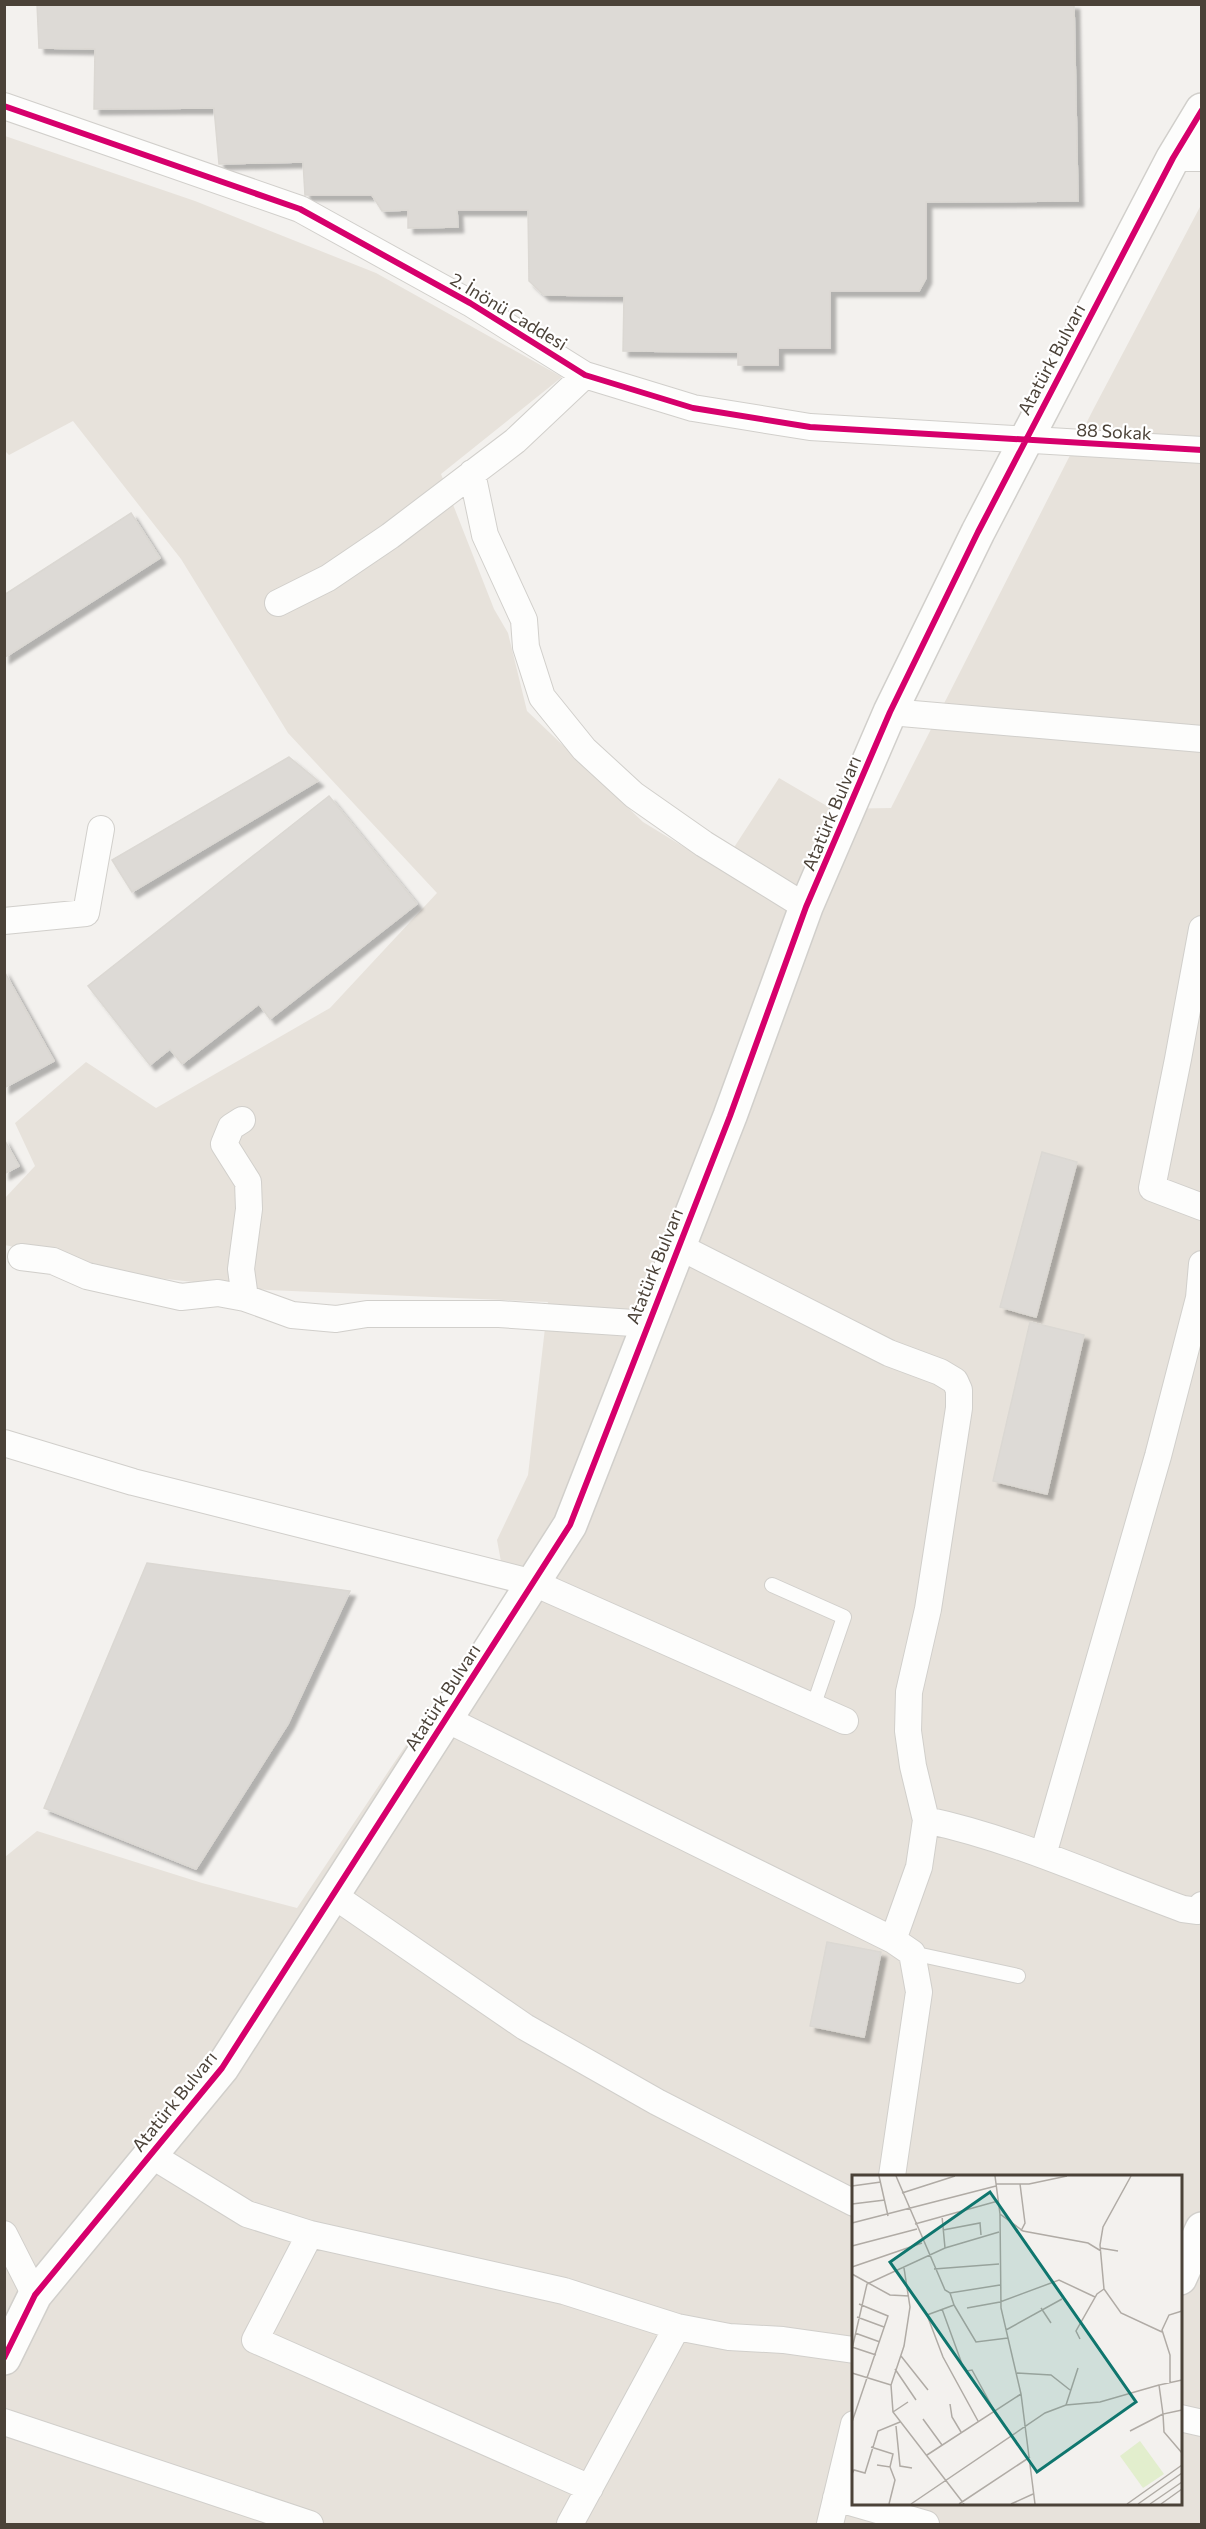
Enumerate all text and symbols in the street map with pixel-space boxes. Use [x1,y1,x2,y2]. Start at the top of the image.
street label: 2. İnönü Caddesi [447,267,571,355]
street label: Atatürk Bulvarı [1012,300,1090,418]
street label: 88 Sokak [1076,418,1153,444]
street label: Atatürk Bulvarı [797,752,865,874]
street label: Atatürk Bulvarı [621,1205,687,1327]
street label: Atatürk Bulvarı [399,1639,485,1755]
street label: Atatürk Bulvarı [127,2046,221,2156]
inset map [852,2175,1182,2505]

